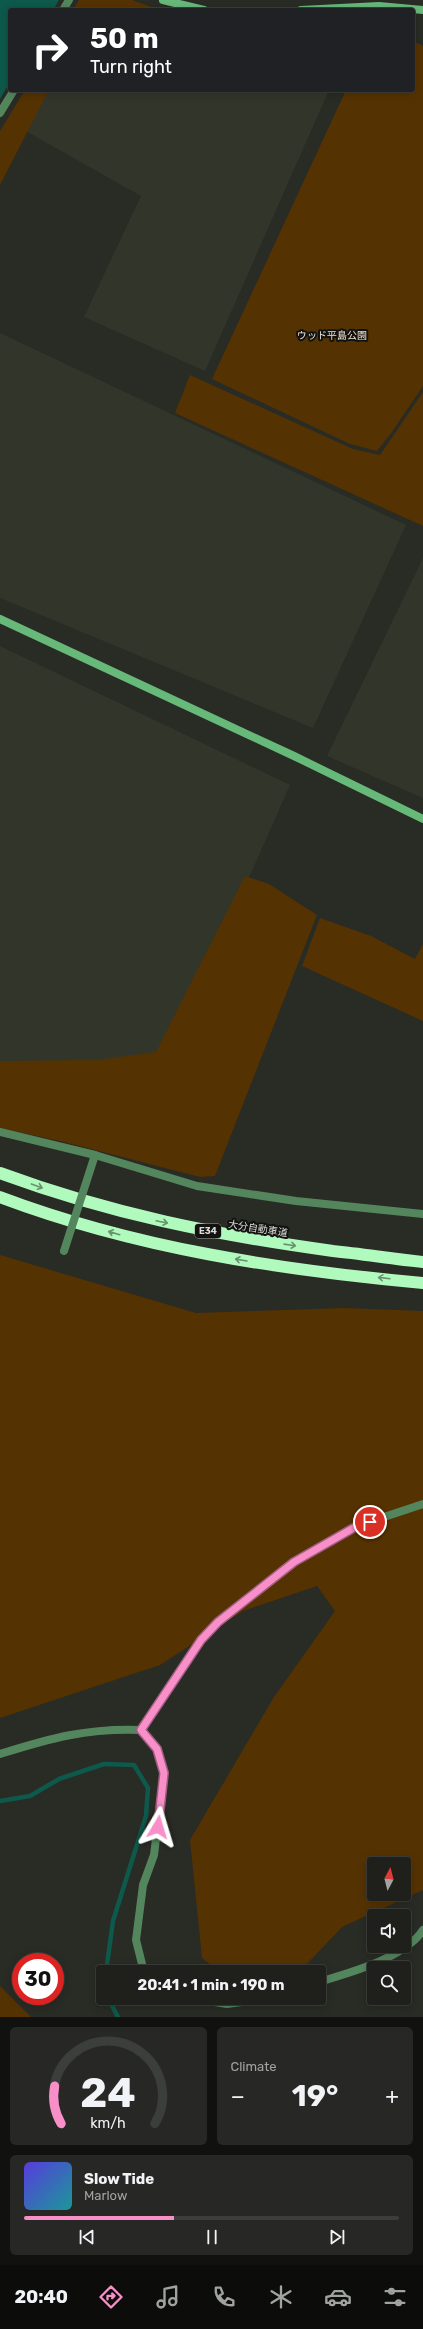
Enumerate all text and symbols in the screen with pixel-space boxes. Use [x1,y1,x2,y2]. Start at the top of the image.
text: 50 m [90,22,159,55]
icon: right [24,24,76,76]
text: Turn right [90,56,172,78]
park label: ウッド平島公園 [297,330,367,342]
one-way arrow [30,1183,42,1191]
one-way arrow [155,1218,168,1226]
street label: 大分自動車道 [227,1218,288,1240]
road number: E34 [195,1224,221,1238]
one-way arrow [108,1229,121,1236]
one-way arrow [283,1241,296,1249]
one-way arrow [235,1256,248,1264]
one-way arrow [378,1275,391,1282]
pin [353,1505,387,1539]
icon: arrive [359,1511,381,1533]
position arrow [137,1806,179,1848]
north arrow [367,1857,411,1901]
map controls [367,1857,411,2005]
button: sound [367,1909,411,1953]
speed limit sign: 30 [12,1953,64,2005]
button: search [367,1961,411,2005]
text: 20:41 · 1 min · 190 m [138,1976,284,1994]
text: Climate [231,2059,277,2074]
text: 24 [81,2068,136,2117]
text: 19° [292,2078,338,2114]
text: − [231,2083,245,2110]
text: + [385,2083,399,2110]
text: km/h [90,2115,126,2132]
text: Slow Tide [84,2170,154,2188]
text: Marlow [84,2188,127,2203]
icon: previous [76,2226,98,2248]
icon: pause [201,2226,223,2248]
icon: next [326,2226,348,2248]
icon: directions [97,2283,125,2311]
icon: music [154,2283,182,2311]
icon: phone [210,2283,238,2311]
icon: climate [267,2283,295,2311]
icon: car [324,2283,352,2311]
icon: filters [381,2283,409,2311]
text: 20:40 [14,2286,68,2308]

